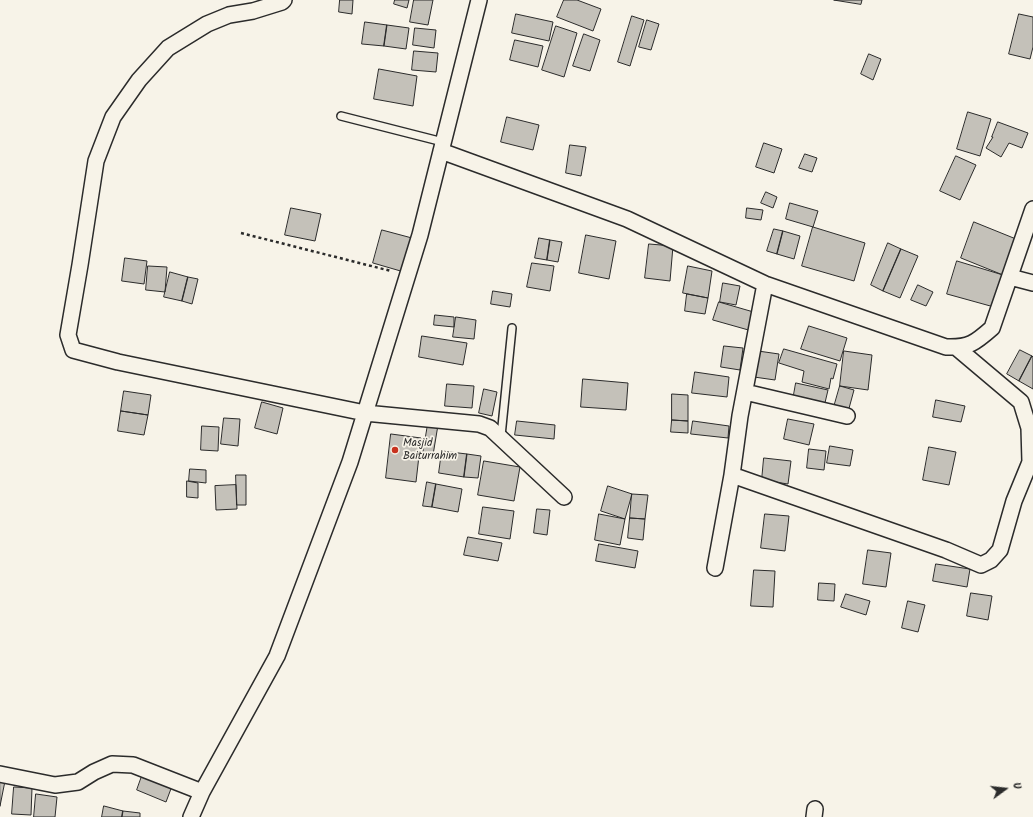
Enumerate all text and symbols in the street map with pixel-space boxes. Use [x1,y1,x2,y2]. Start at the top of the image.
place label: Masjid Baiturrahim [403,437,457,463]
marker: Masjid Baiturrahim [390,445,400,455]
north arrow [985,769,1025,809]
text: U [1007,780,1026,791]

